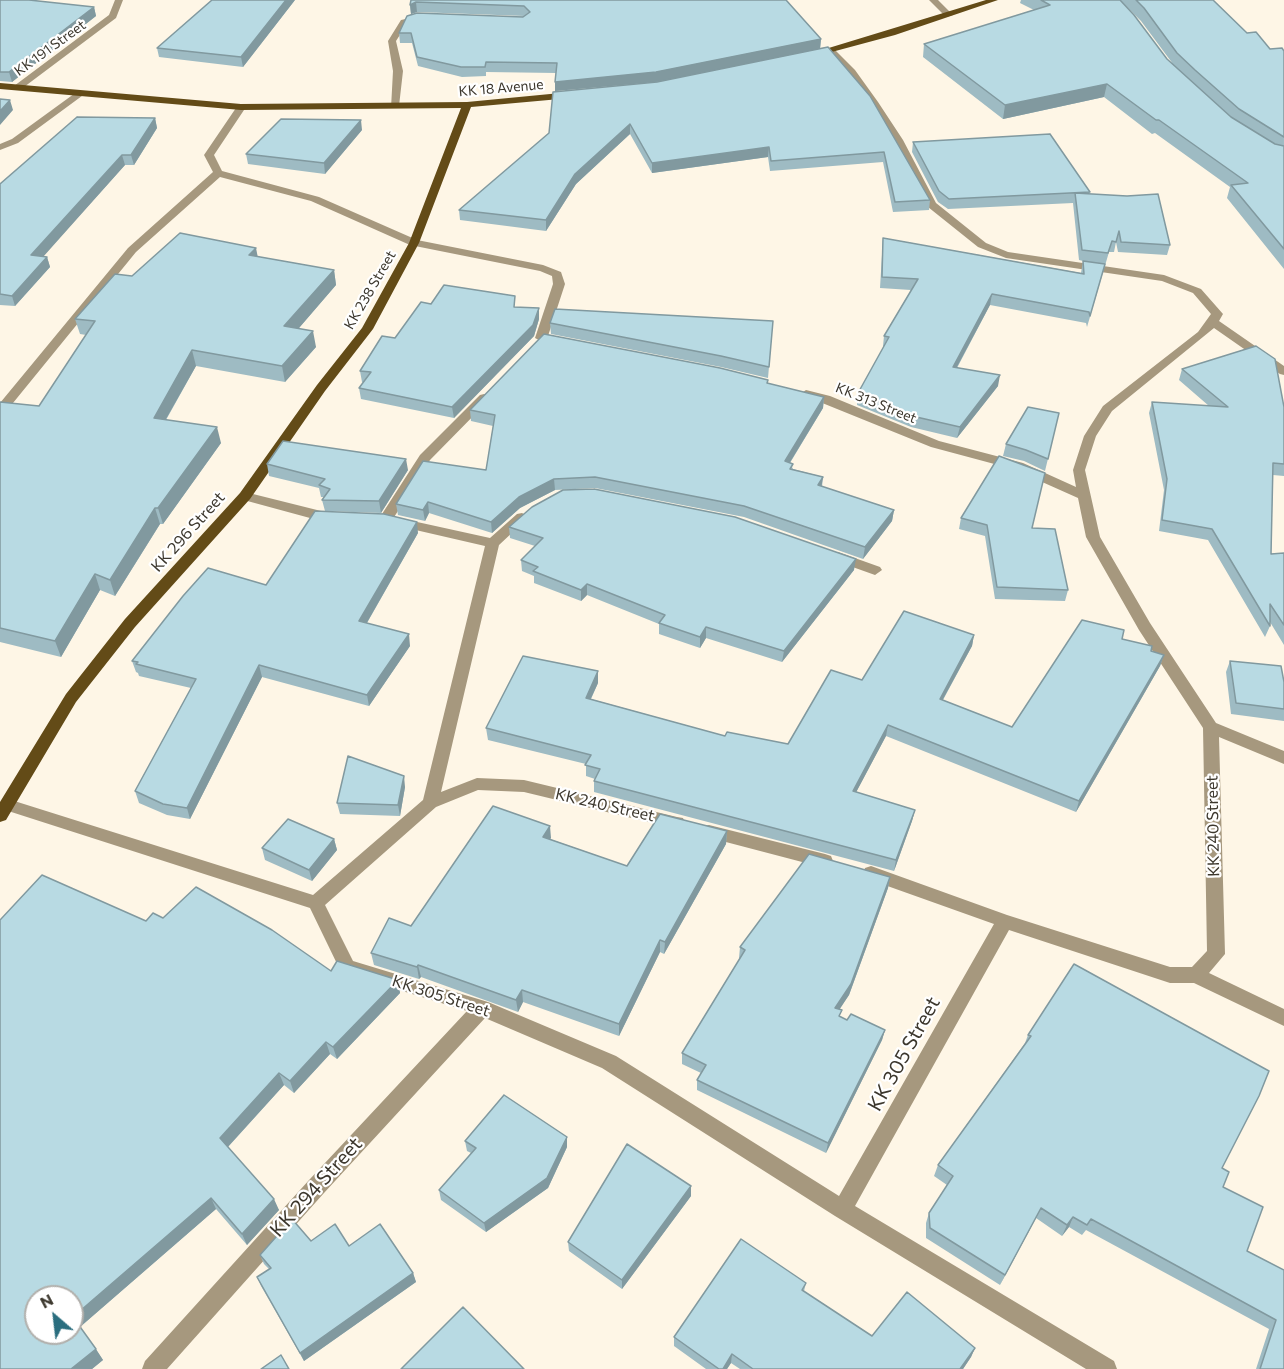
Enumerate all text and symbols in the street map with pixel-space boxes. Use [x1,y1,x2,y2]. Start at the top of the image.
street label: KK 191 Street [11,16,89,80]
street label: KK 18 Avenue [458,76,544,100]
street label: KK 238 Street [341,248,399,332]
street label: KK 313 Street [833,379,919,427]
street label: KK 296 Street [147,488,229,576]
street label: KK 240 Street [1203,775,1223,877]
street label: KK 240 Street [553,784,657,826]
street label: KK 305 Street [390,971,492,1021]
street label: KK 305 Street [863,993,945,1115]
street label: KK 294 Street [265,1132,367,1242]
north arrow [24,1285,84,1345]
text: N [36,1289,56,1312]

